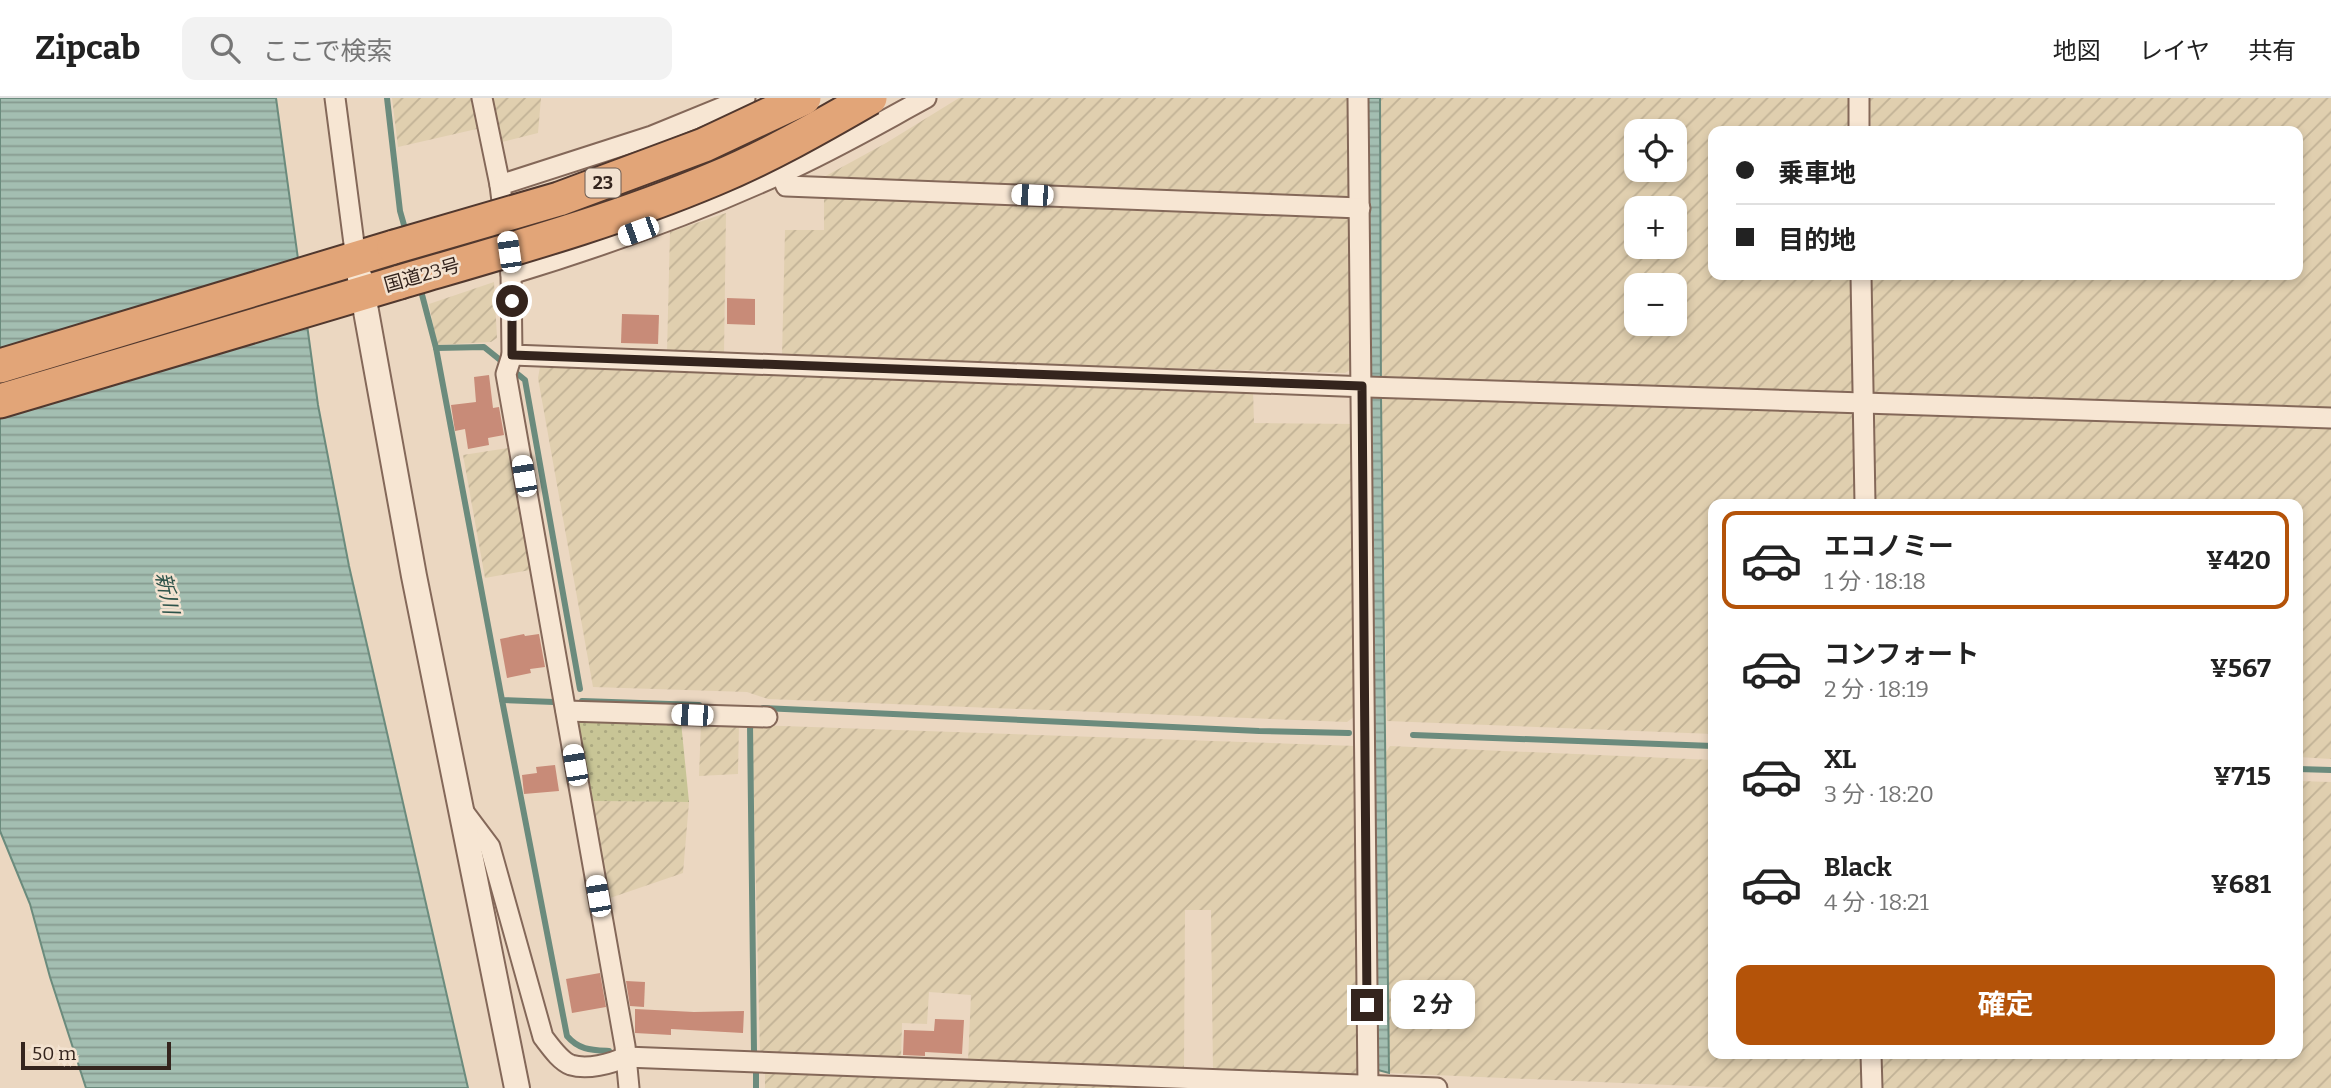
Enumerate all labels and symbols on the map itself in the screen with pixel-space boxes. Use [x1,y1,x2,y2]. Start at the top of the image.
road number: 23 [586,168,620,198]
car [1011,184,1054,206]
car [615,214,662,248]
car [496,230,523,274]
street label: 国道23号 [381,253,463,297]
route start [496,285,528,317]
car [511,453,538,499]
water label: 新川 [150,570,184,618]
car [671,704,714,726]
car [562,742,589,788]
car [585,873,612,919]
callout: 2 分 [1392,981,1476,1030]
route end [1351,989,1383,1021]
scale bar [21,1039,172,1071]

